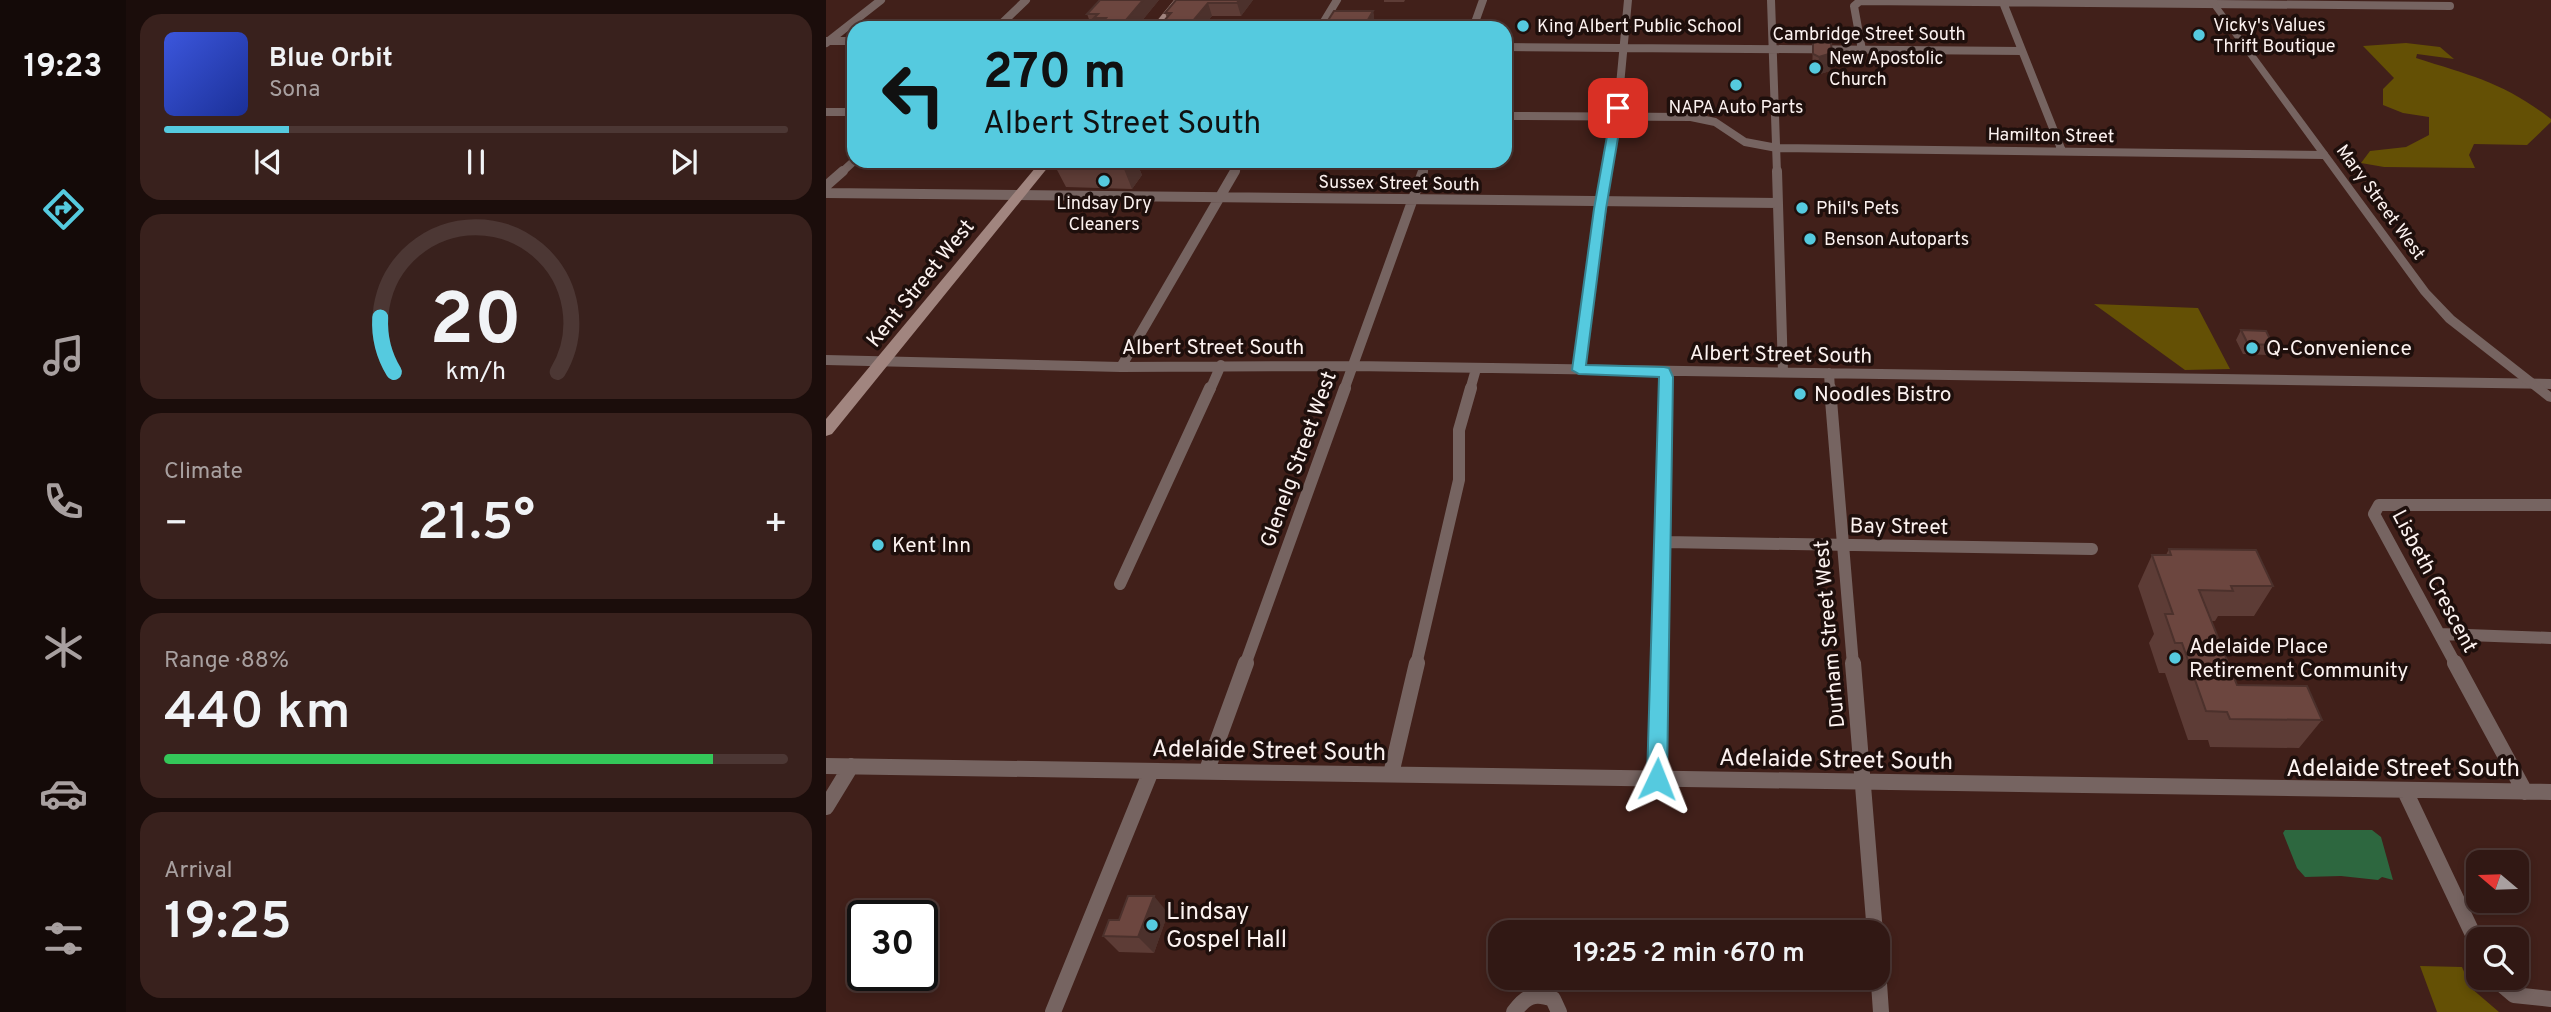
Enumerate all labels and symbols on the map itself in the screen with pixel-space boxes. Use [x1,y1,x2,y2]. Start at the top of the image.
place label: Vicky's Values Thrift Boutique [2213,15,2336,59]
place label: King Albert Public School [1537,16,1742,39]
marker: King Albert Public School [1515,18,1531,34]
street label: Cambridge Street South [1772,24,1966,47]
marker: Vicky's Values Thrift Boutique [2191,27,2207,43]
place label: New Apostolic Church [1829,48,1943,92]
marker: New Apostolic Church [1807,60,1823,76]
marker: NAPA Auto Parts [1728,77,1744,93]
pin [1588,78,1648,138]
place label: NAPA Auto Parts [1669,97,1803,120]
street label: Hamilton Street [1987,124,2115,149]
street label: Mary Street West [2330,141,2429,265]
street label: Sussex Street South [1318,172,1480,197]
marker: Lindsay Dry Cleaners [1096,173,1112,189]
place label: Lindsay Dry Cleaners [1056,193,1152,237]
place label: Phil's Pets [1816,198,1899,221]
marker: Phil's Pets [1794,200,1810,216]
street label: Kent Street West [861,214,981,354]
place label: Benson Autoparts [1824,229,1969,252]
marker: Benson Autoparts [1802,231,1818,247]
street label: Albert Street South [1122,335,1304,362]
place label: Q-Convenience [2266,336,2412,363]
street label: Albert Street South [1689,340,1873,371]
marker: Q-Convenience [2244,340,2260,356]
street label: Glenelg Street West [1255,368,1344,551]
place label: Noodles Bistro [1814,382,1951,409]
marker: Noodles Bistro [1792,386,1808,402]
street label: Lisbeth Crescent [2385,506,2483,658]
street label: Bay Street [1849,513,1949,542]
place label: Kent Inn [892,533,971,560]
marker: Kent Inn [870,537,886,553]
street label: Durham Street West [1809,539,1852,729]
place label: Adelaide Place Retirement Community [2189,634,2408,685]
marker: Adelaide Place Retirement Community [2167,650,2183,666]
street label: Adelaide Street South [1152,735,1386,769]
position arrow [1620,742,1694,816]
street label: Adelaide Street South [1719,744,1953,778]
street label: Adelaide Street South [2286,755,2520,785]
north arrow [2466,850,2529,914]
place label: Lindsay Gospel Hall [1166,898,1287,956]
speed limit sign: 30 [847,900,938,991]
marker: Lindsay Gospel Hall [1144,917,1160,933]

